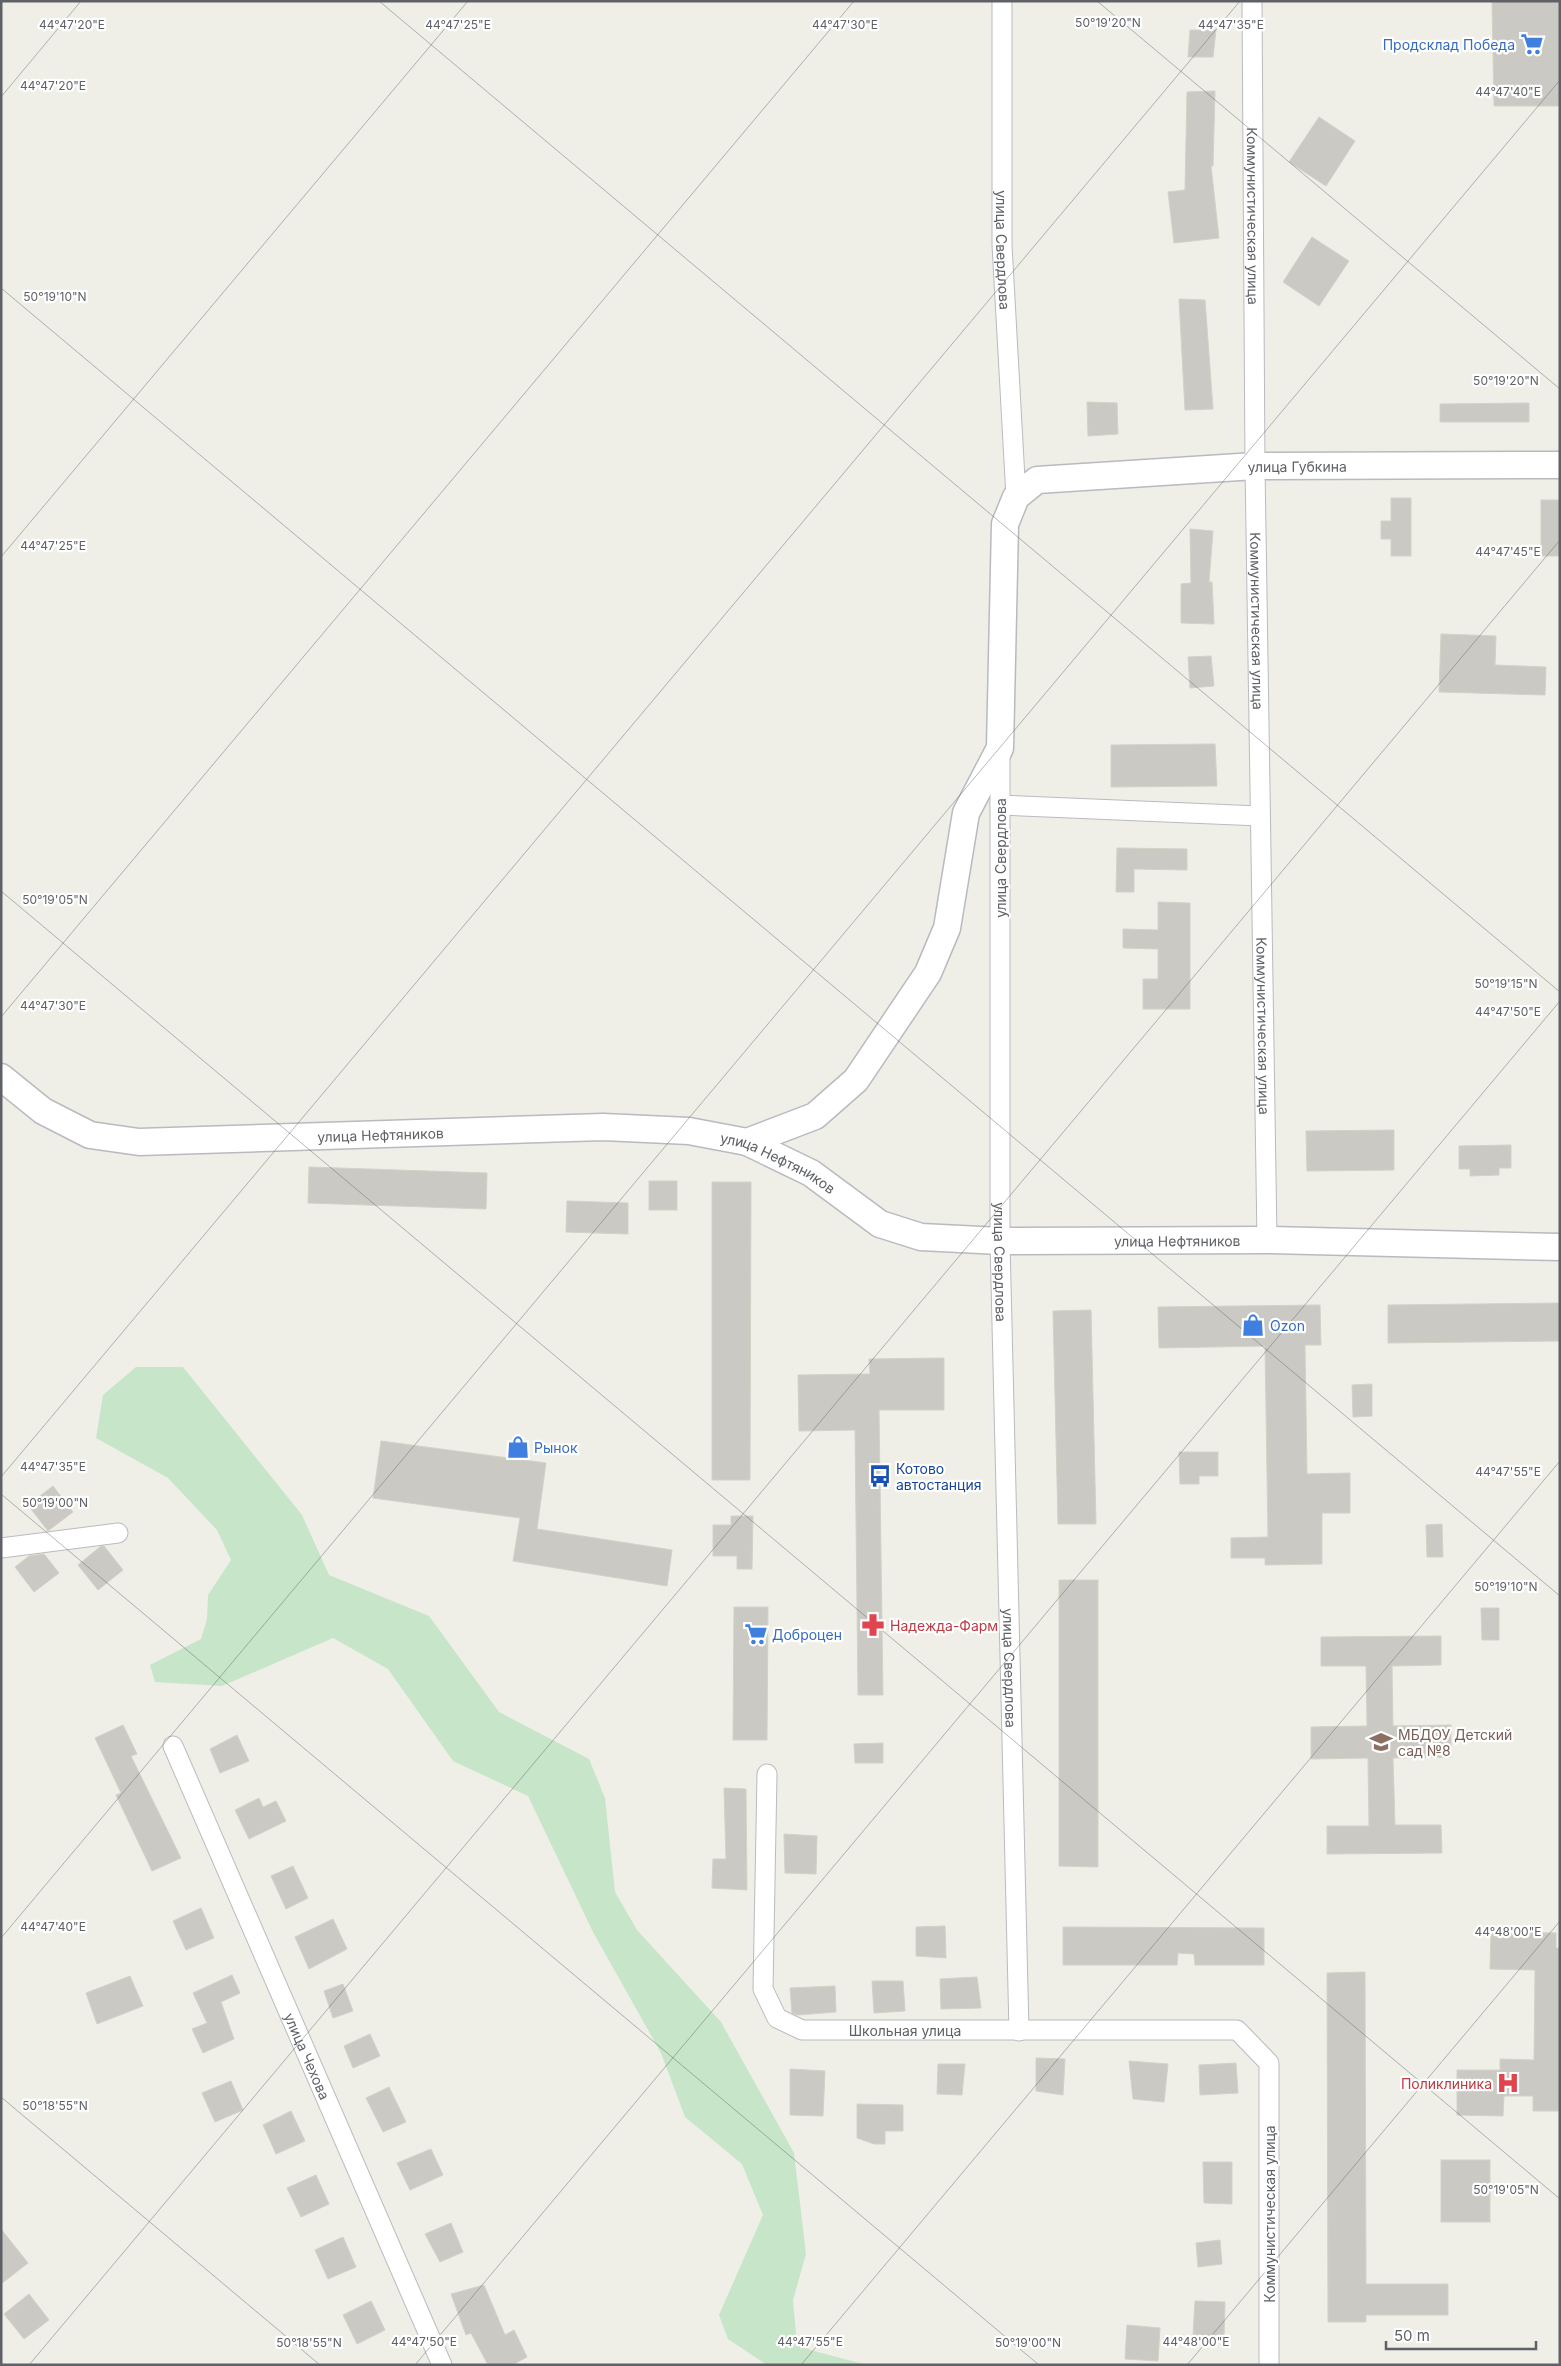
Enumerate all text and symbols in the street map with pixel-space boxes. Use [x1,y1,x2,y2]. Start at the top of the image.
text: 50°19'20"N [1075,15,1141,30]
text: 44°47'20"E [39,17,105,32]
text: 44°47'25"E [425,17,491,32]
text: 44°47'30"E [812,17,878,32]
text: 44°47'35"E [1198,17,1264,32]
supermarket icon: Продсклад Победа [1519,31,1545,57]
place label: Продсклад Победа [1383,36,1515,53]
text: 44°47'20"E [20,78,86,93]
text: 44°47'40"E [1475,84,1541,99]
street label: Коммунистическая улица [1244,127,1262,305]
street label: улица Свердлова [993,190,1014,310]
text: 50°19'10"N [23,289,87,304]
text: 50°19'20"N [1473,373,1539,388]
street label: улица Губкина [1247,457,1347,475]
street label: Коммунистическая улица [1248,532,1267,710]
text: 44°47'25"E [20,538,86,553]
text: 44°47'45"E [1475,544,1541,559]
street label: улица Свердлова [992,798,1009,918]
text: 50°19'05"N [22,892,88,907]
street label: Коммунистическая улица [1254,937,1274,1115]
text: 50°19'15"N [1474,976,1538,991]
text: 44°47'30"E [20,998,86,1013]
text: 44°47'50"E [1475,1004,1541,1019]
street label: улица Нефтяников [317,1124,444,1145]
street label: улица Нефтяников [719,1129,839,1197]
street label: улица Свердлова [992,1202,1010,1322]
street label: улица Нефтяников [1114,1232,1241,1249]
shop icon: Ozon [1240,1312,1266,1338]
place label: Ozon [1270,1317,1305,1334]
shop icon: Рынок [505,1434,531,1460]
place label: Рынок [534,1439,578,1456]
text: 44°47'35"E [20,1459,86,1474]
place label: Котово автостанция [896,1460,982,1493]
bus stop icon: Котово автостанция [867,1463,893,1489]
text: 44°47'55"E [1475,1464,1541,1479]
text: 50°19'00"N [22,1495,88,1510]
text: 50°19'10"N [1474,1579,1538,1594]
street label: улица Свердлова [1000,1608,1020,1728]
pharmacy icon: Надежда-Фарм [860,1612,886,1638]
place label: Надежда-Фарм [890,1617,998,1634]
supermarket icon: Доброцен [743,1621,769,1647]
place label: Доброцен [772,1626,842,1643]
place label: МБДОУ Детский сад №8 [1398,1726,1512,1759]
school or university icon: МБДОУ Детский сад №8 [1368,1729,1394,1755]
text: 44°47'40"E [20,1919,86,1934]
text: 44°48'00"E [1475,1924,1541,1939]
street label: улица Чехова [281,2010,334,2102]
street label: Школьная улица [849,2022,961,2039]
hospital icon: Поликлиника [1495,2070,1521,2096]
place label: Поликлиника [1401,2075,1492,2092]
text: 50°18'55"N [22,2098,88,2113]
street label: Коммунистическая улица [1261,2125,1278,2303]
text: 50°19'05"N [1473,2182,1539,2197]
scale bar [1386,2318,1536,2350]
text: 50 m [1394,2326,1430,2345]
text: 44°47'50"E [391,2334,457,2349]
text: 44°47'55"E [777,2334,843,2349]
text: 44°48'00"E [1163,2334,1229,2349]
text: 50°18'55"N [276,2335,342,2350]
text: 50°19'00"N [995,2335,1061,2350]

